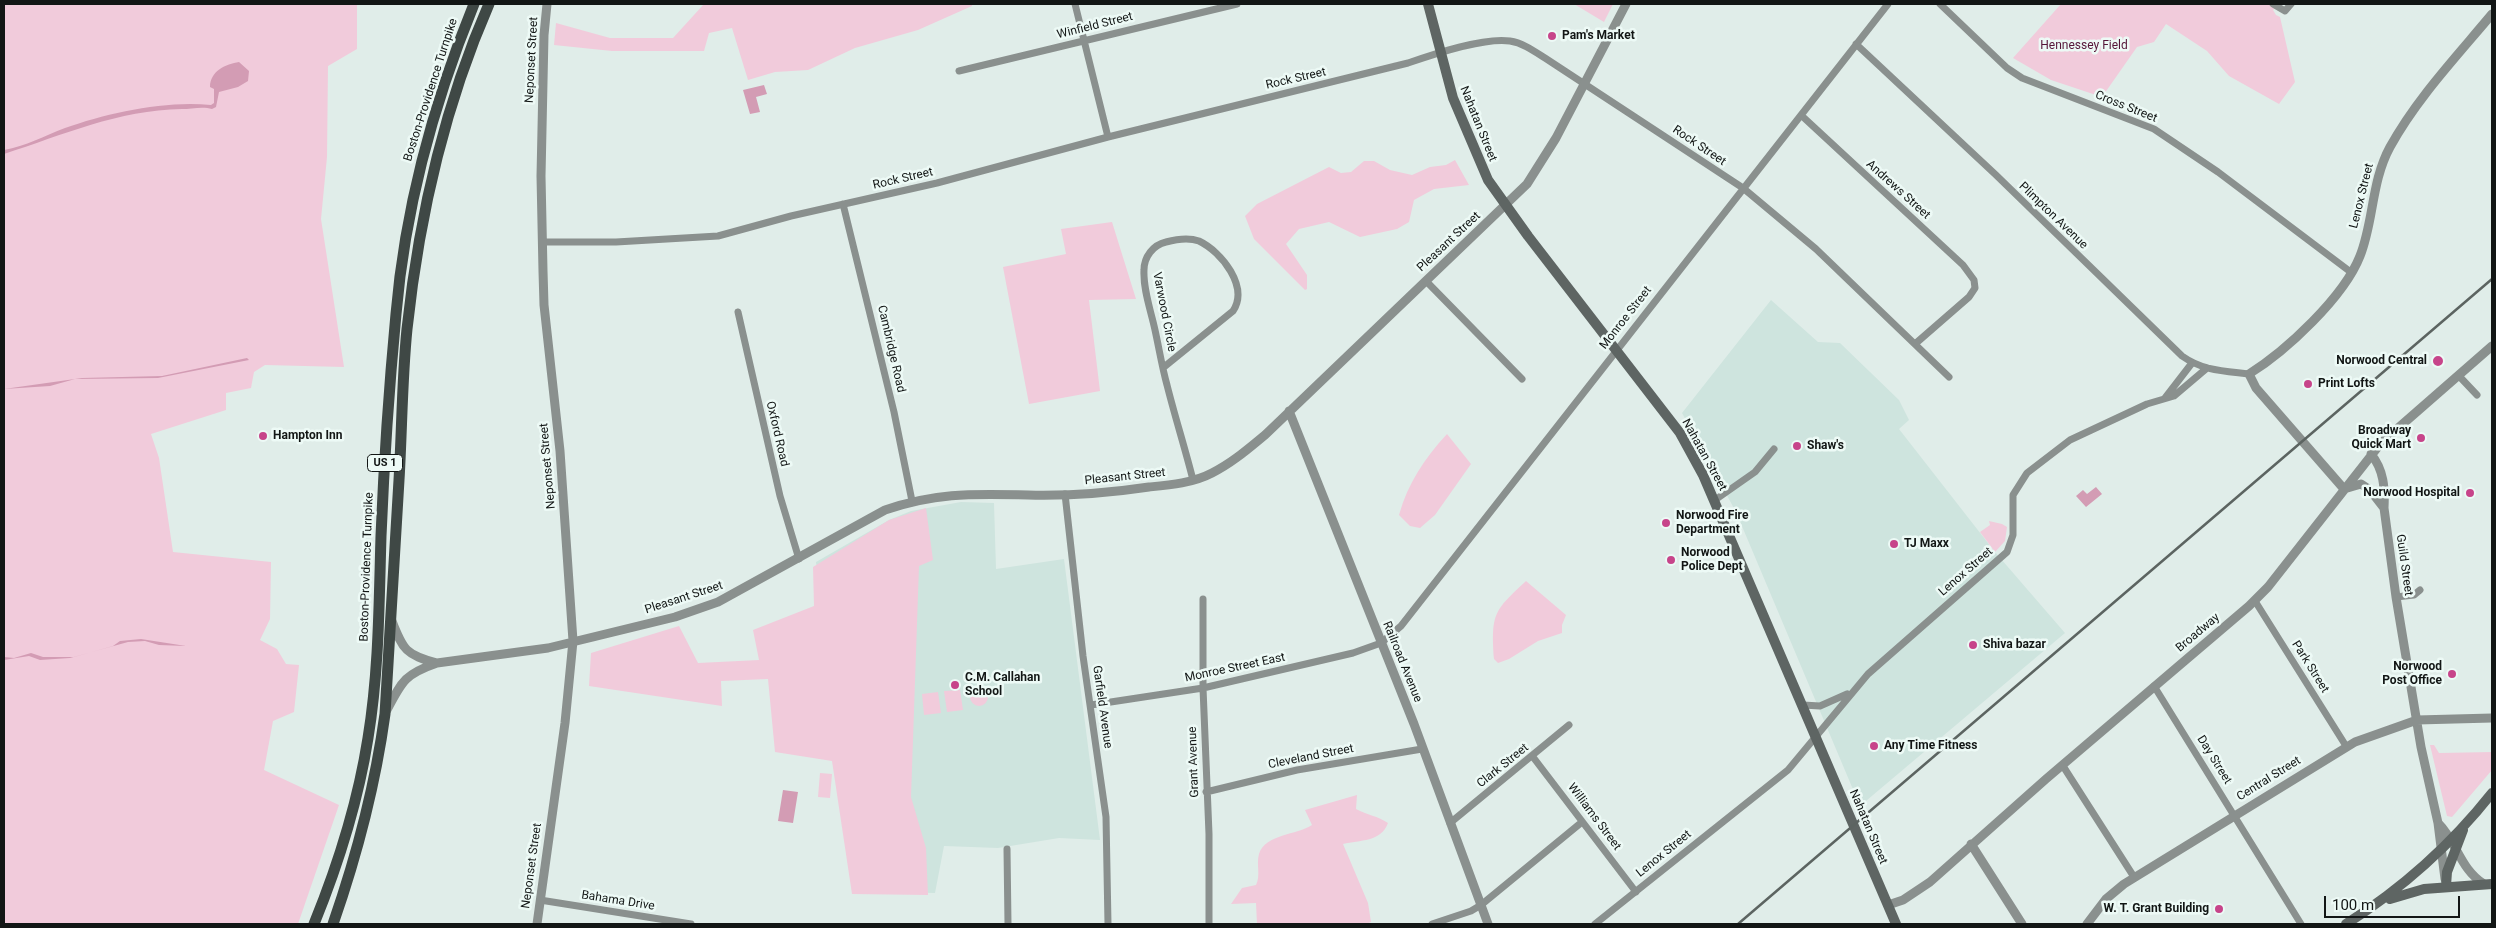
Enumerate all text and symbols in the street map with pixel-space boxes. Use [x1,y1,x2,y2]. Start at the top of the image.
street label: Winfield Street [1056,10,1134,42]
street label: Boston-Providence Turnpike [401,17,461,163]
street label: Neponset Street [523,17,541,103]
place label: Pam's Market [1562,29,1635,43]
marker: Pam's Market [1546,30,1558,42]
park label: Hennessey Field [2040,39,2128,53]
street label: Rock Street [1265,65,1327,93]
street label: Nahatan Street [1456,84,1500,164]
street label: Cross Street [2093,88,2159,126]
street label: Rock Street [1670,123,1728,169]
street label: Andrews Street [1863,157,1933,223]
street label: Lenox Street [2347,162,2377,230]
street label: Rock Street [872,165,934,193]
street label: Plimpton Avenue [2016,180,2090,252]
street label: Pleasant Street [1414,209,1484,275]
street label: Varwood Circle [1149,271,1179,353]
street label: Monroe Street [1597,284,1655,352]
street label: Cambridge Road [874,304,908,394]
place label: Norwood Central [2336,354,2427,368]
marker: Norwood Central [2431,354,2445,368]
place label: Print Lofts [2318,377,2375,391]
marker: Print Lofts [2302,378,2314,390]
street label: Oxford Road [763,400,791,468]
street label: Nahatan Street [1678,417,1730,493]
street label: Neponset Street [537,422,559,510]
place label: Broadway Quick Mart [2352,424,2411,452]
place label: Hampton Inn [273,429,342,443]
marker: Hampton Inn [257,430,269,442]
marker: Broadway Quick Mart [2415,432,2427,444]
place label: Shaw's [1807,439,1844,453]
marker: Shaw's [1791,440,1803,452]
road number: US 1 [368,454,402,472]
street label: Pleasant Street [1084,466,1166,488]
place label: Norwood Hospital [2363,486,2460,500]
marker: Norwood Hospital [2464,487,2476,499]
street label: Boston-Providence Turnpike [357,492,377,642]
place label: Norwood Fire Department [1676,509,1748,537]
marker: Norwood Fire Department [1660,517,1672,529]
street label: Guild Street [2393,533,2415,597]
place label: TJ Maxx [1904,537,1949,551]
marker: TJ Maxx [1888,538,1900,550]
street label: Lenox Street [1936,545,1996,599]
place label: Norwood Police Dept [1681,546,1743,574]
marker: Norwood Police Dept [1665,554,1677,566]
street label: Pleasant Street [643,579,725,617]
street label: Broadway [2173,611,2223,655]
street label: Railroad Avenue [1379,619,1425,705]
place label: Shiva bazar [1983,638,2046,652]
street label: Park Street [2288,638,2332,696]
marker: Shiva bazar [1967,639,1979,651]
street label: Monroe Street East [1184,650,1286,686]
place label: Norwood Post Office [2382,660,2442,688]
street label: Garfield Avenue [1089,665,1115,749]
marker: Norwood Post Office [2446,668,2458,680]
place label: C.M. Callahan School [965,671,1040,699]
marker: C.M. Callahan School [949,679,961,691]
street label: Grant Avenue [1186,726,1202,798]
street label: Day Street [2193,733,2235,787]
place label: Any Time Fitness [1884,739,1977,753]
marker: Any Time Fitness [1868,740,1880,752]
street label: Clark Street [1474,741,1532,791]
street label: Cleveland Street [1267,742,1355,772]
street label: Central Street [2234,754,2304,804]
street label: Williams Street [1564,781,1624,853]
street label: Nahatan Street [1846,787,1890,867]
street label: Neponset Street [519,822,545,910]
street label: Lenox Street [1634,827,1694,881]
scale bar [2326,886,2462,918]
street label: Bahama Drive [580,888,656,914]
text: 100 m [2332,896,2374,914]
place label: W. T. Grant Building [2104,902,2209,916]
marker: W. T. Grant Building [2213,903,2225,915]

